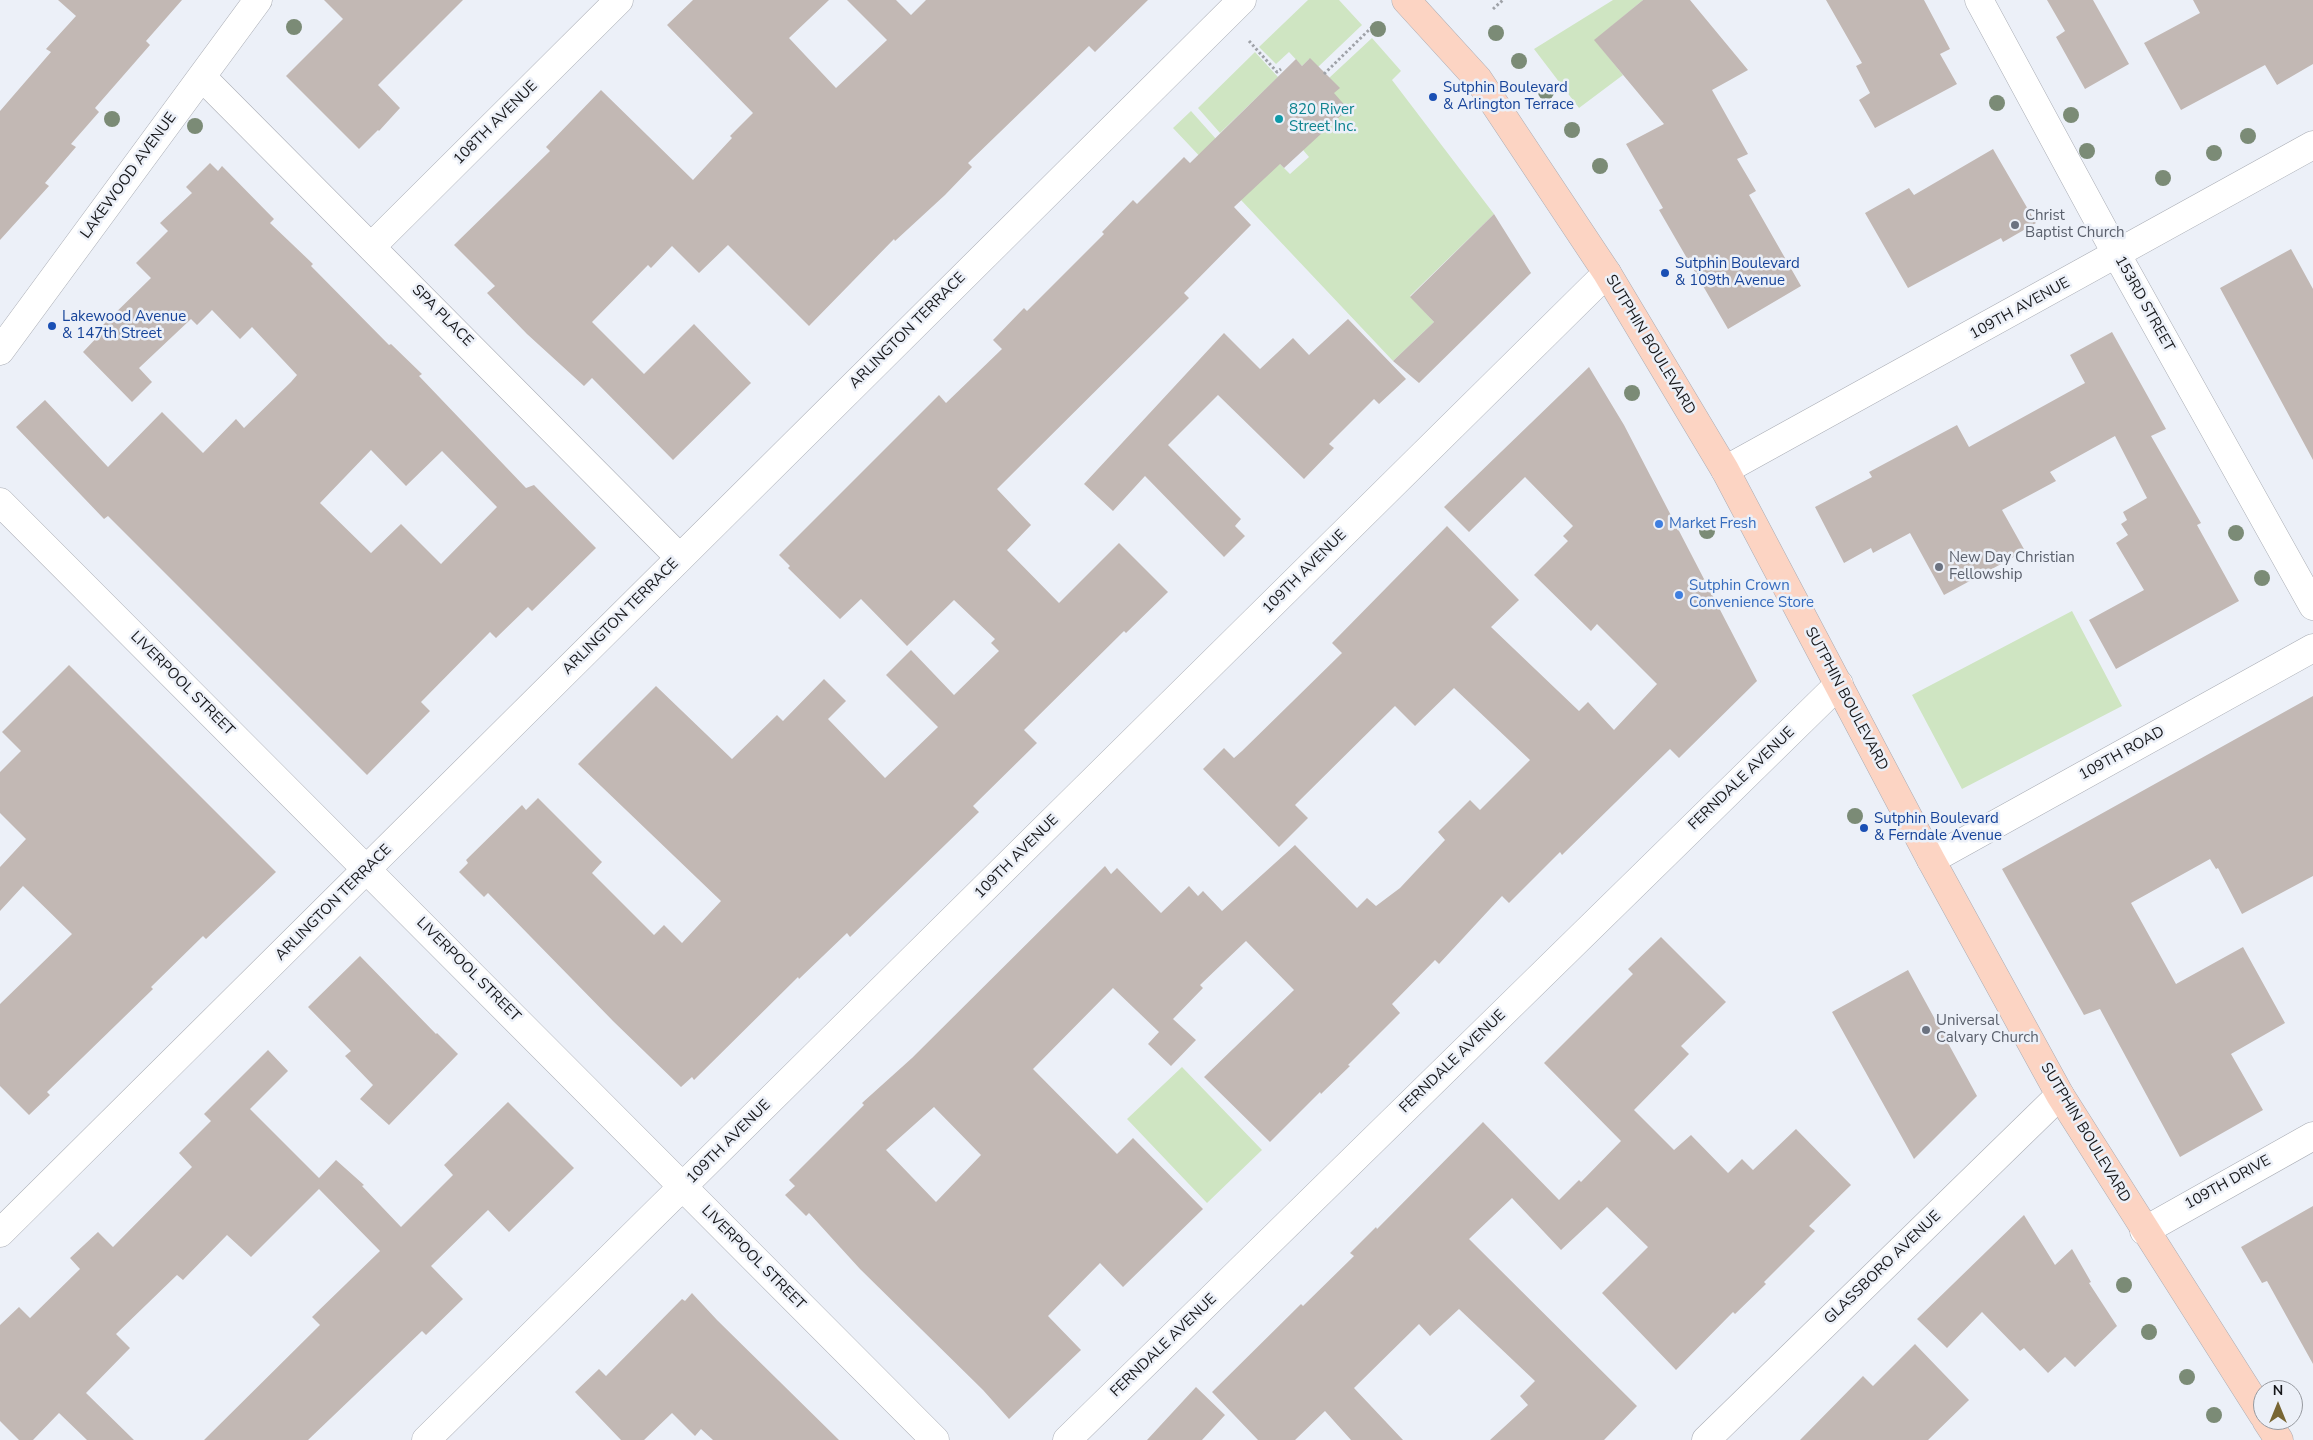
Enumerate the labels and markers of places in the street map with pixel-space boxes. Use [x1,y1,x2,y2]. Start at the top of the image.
place label: Sutphin Boulevard & Arlington Terrace [1443,79,1574,114]
marker: Sutphin Boulevard & Arlington Terrace [1427,91,1439,103]
place label: 820 River Street Inc. [1289,101,1357,136]
marker: 820 River Street Inc. [1273,113,1285,125]
place label: Christ Baptist Church [2025,207,2125,242]
marker: Christ Baptist Church [2009,219,2021,231]
place label: Sutphin Boulevard & 109th Avenue [1675,255,1800,290]
marker: Sutphin Boulevard & 109th Avenue [1659,267,1671,279]
place label: Lakewood Avenue & 147th Street [62,308,186,343]
marker: Lakewood Avenue & 147th Street [46,320,58,332]
place label: Market Fresh [1669,515,1757,533]
marker: Market Fresh [1653,518,1665,530]
place label: New Day Christian Fellowship [1949,549,2075,584]
marker: New Day Christian Fellowship [1933,561,1945,573]
place label: Sutphin Crown Convenience Store [1689,577,1814,612]
marker: Sutphin Crown Convenience Store [1673,589,1685,601]
place label: Sutphin Boulevard & Ferndale Avenue [1874,810,2002,845]
marker: Sutphin Boulevard & Ferndale Avenue [1858,822,1870,834]
place label: Universal Calvary Church [1936,1012,2039,1047]
marker: Universal Calvary Church [1920,1024,1932,1036]

